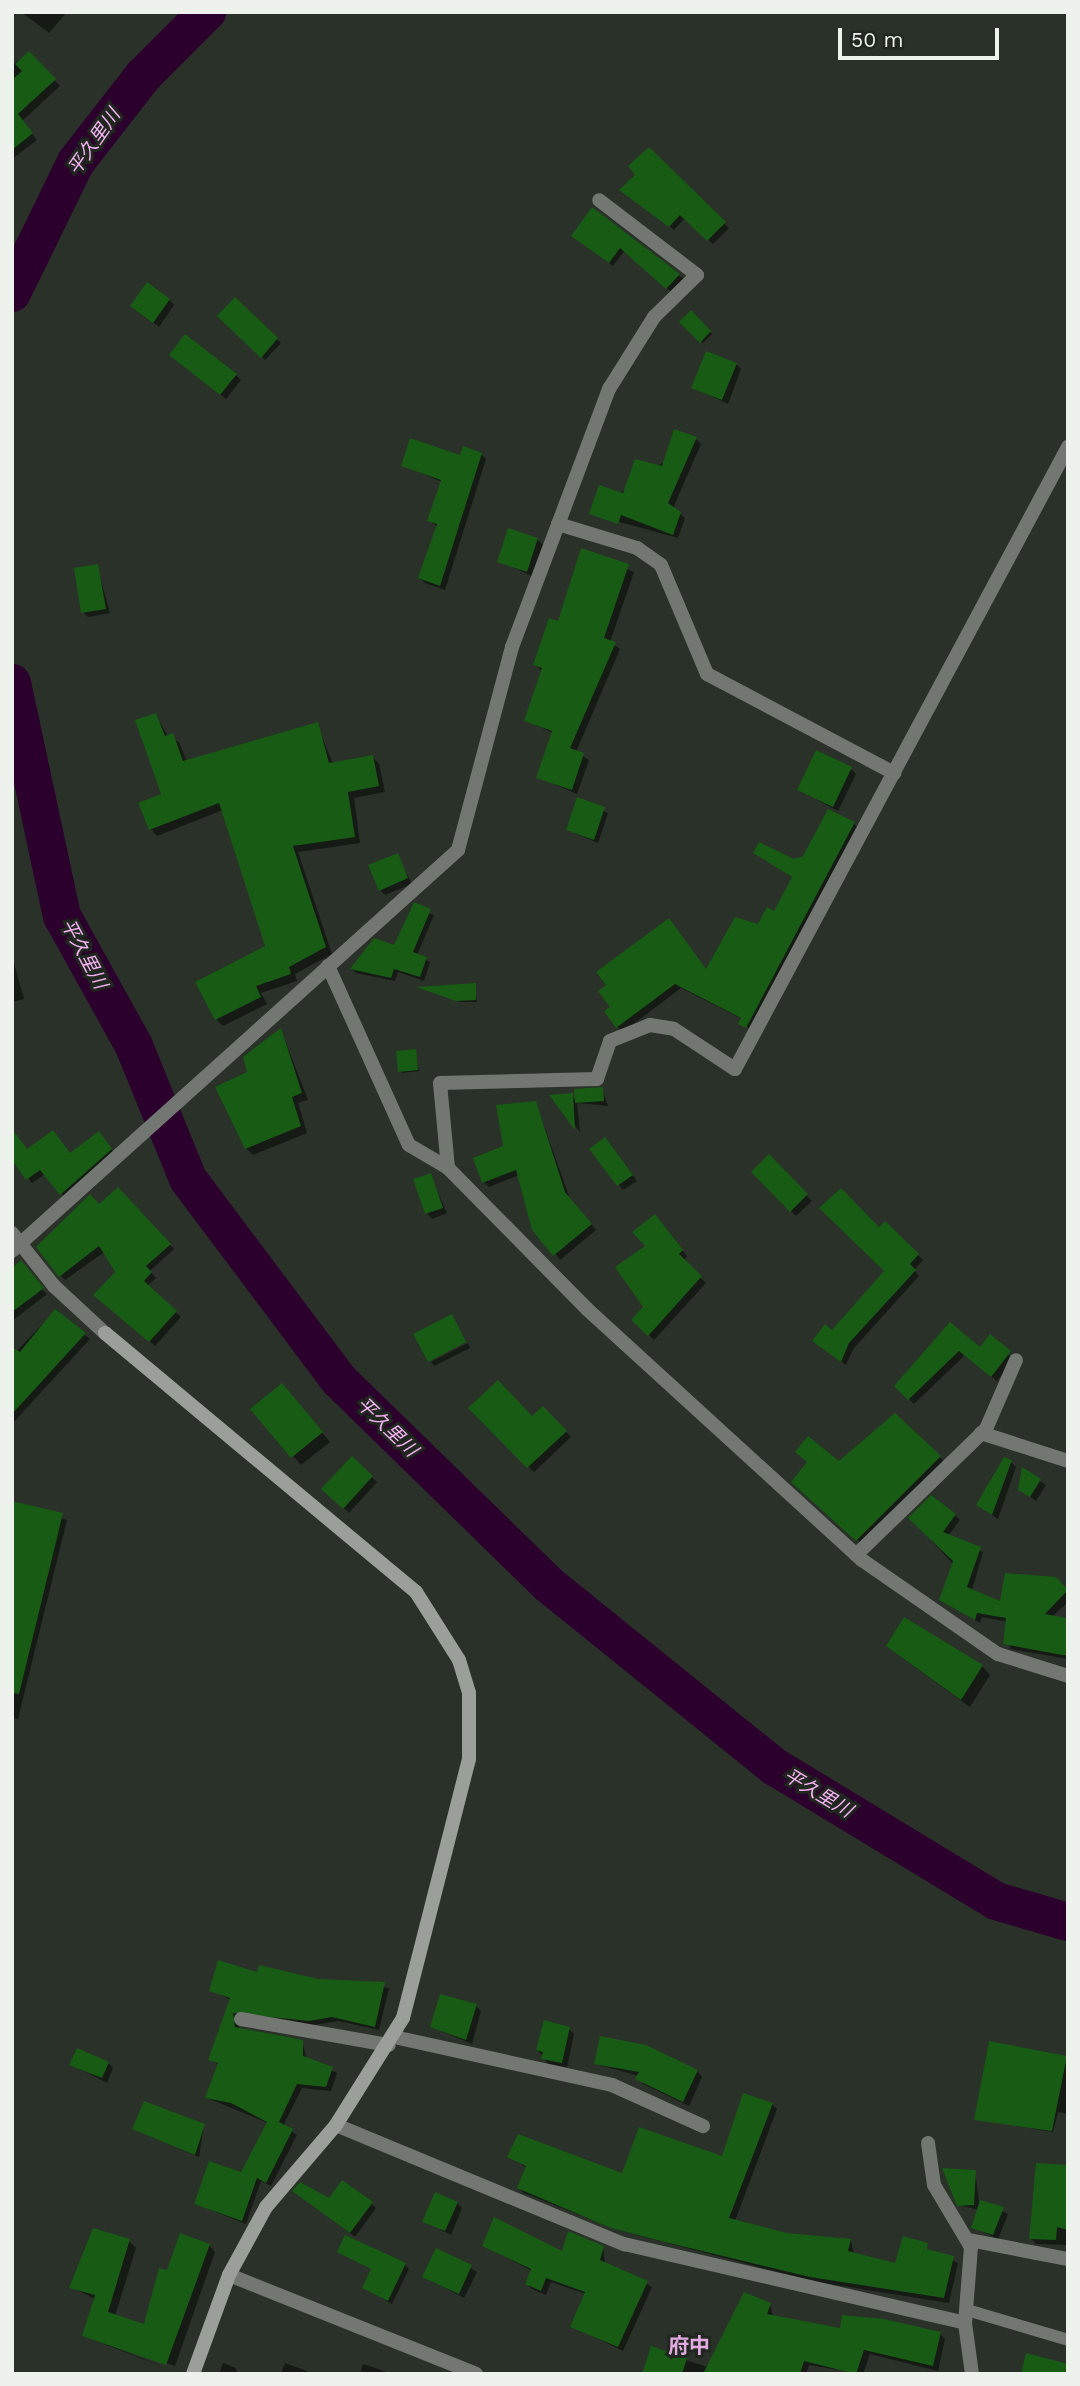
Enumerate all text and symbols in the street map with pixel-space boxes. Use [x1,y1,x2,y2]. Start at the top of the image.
scale bar [842,14,1003,58]
text: 50 m [851,27,903,52]
water label: 平久里川 [63,104,125,180]
water label: 平久里川 [56,915,112,993]
water label: 平久里川 [352,1392,422,1462]
water label: 平久里川 [780,1764,856,1822]
district label: 府中 [668,2333,710,2359]

